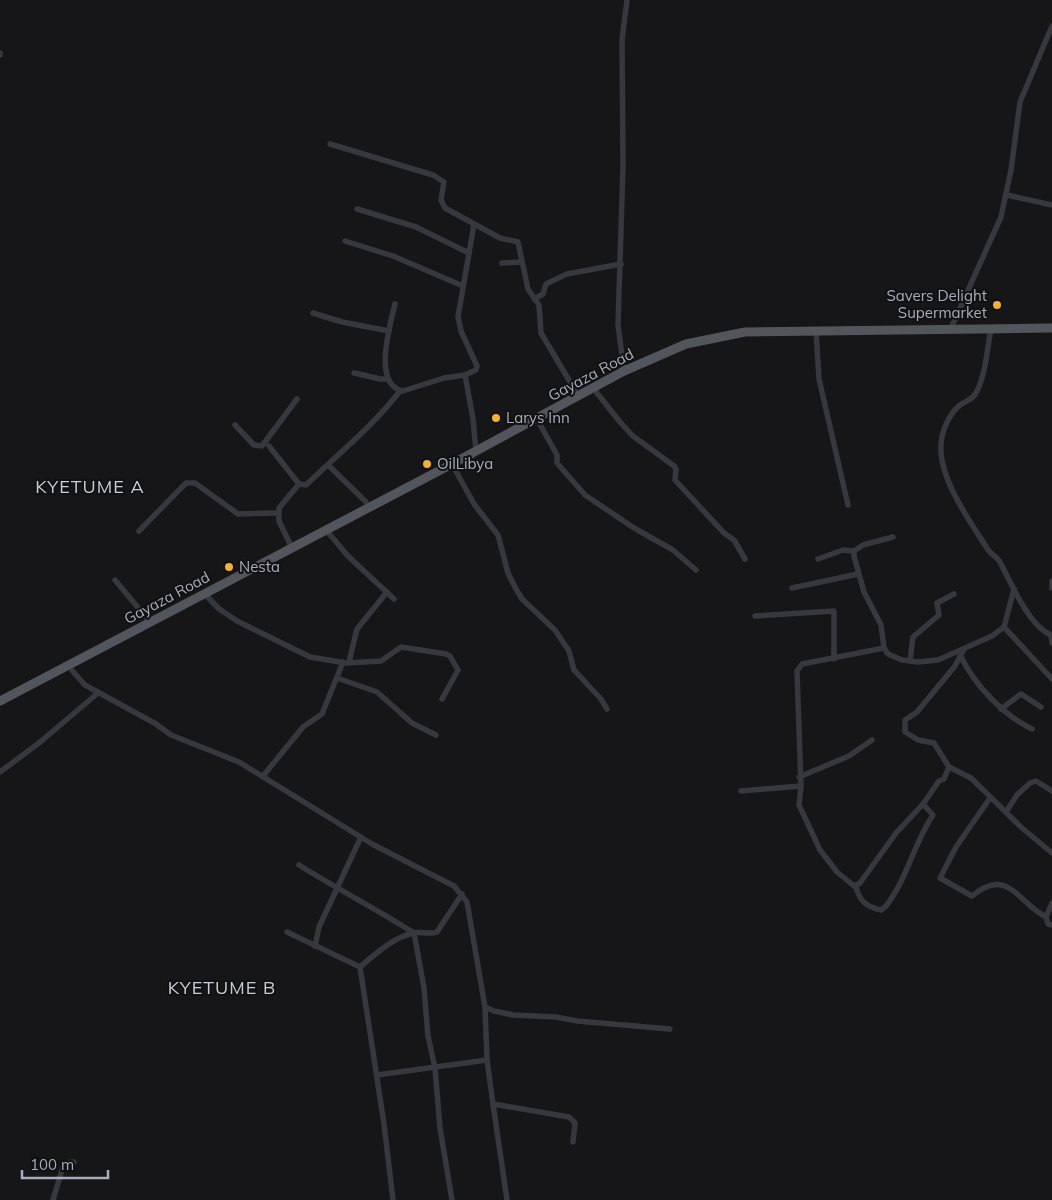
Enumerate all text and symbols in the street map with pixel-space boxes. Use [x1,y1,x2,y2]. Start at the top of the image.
place label: Savers Delight Supermarket [886,286,987,322]
marker: Savers Delight Supermarket [991,299,1003,311]
street label: Gayaza Road [545,344,637,405]
place label: Larys Inn [506,408,570,427]
marker: Larys Inn [490,412,502,424]
place label: OilLibya [437,454,493,473]
marker: OilLibya [421,458,433,470]
district label: KYETUME A [35,475,145,498]
place label: Nesta [239,557,280,576]
marker: Nesta [223,561,235,573]
street label: Gayaza Road [121,567,213,628]
district label: KYETUME B [168,976,276,999]
scale bar [22,1148,109,1180]
text: 100 m [30,1155,74,1174]

